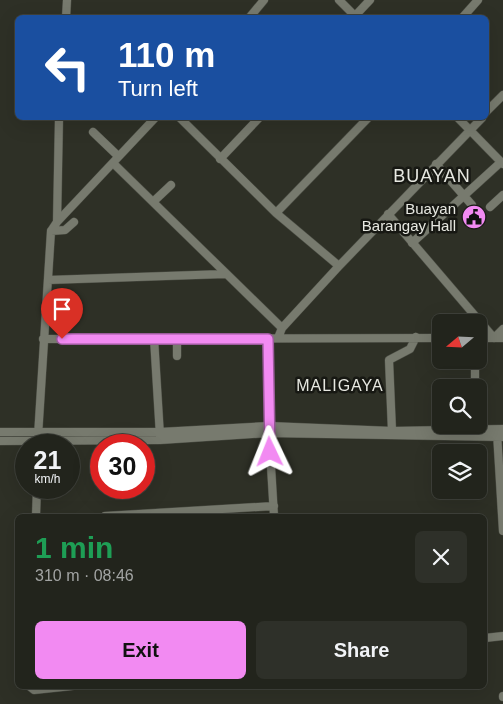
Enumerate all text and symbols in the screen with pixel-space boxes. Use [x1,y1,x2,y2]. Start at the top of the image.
icon: left [35,35,100,100]
text: 110 m [118,35,215,74]
text: Turn left [118,76,198,101]
district label: BUAYAN [393,166,471,186]
place label: Buayan Barangay Hall [362,200,456,234]
public building icon: Buayan Barangay Hall [461,204,487,230]
pin [41,288,83,339]
icon: arrive [48,295,76,323]
north arrow [432,314,488,369]
map controls [432,314,487,499]
district label: MALIGAYA [296,377,384,394]
button: search [432,379,487,434]
position arrow [243,425,295,477]
speed limit sign: 30 [90,434,155,499]
button: layers [432,444,487,499]
text: 21 [34,446,61,474]
text: km/h [34,472,61,486]
text: 1 min [35,531,113,564]
button: close [415,531,467,583]
text: 310 m · 08:46 [35,567,134,584]
button: Exit [35,621,246,679]
button: Share [256,621,467,679]

